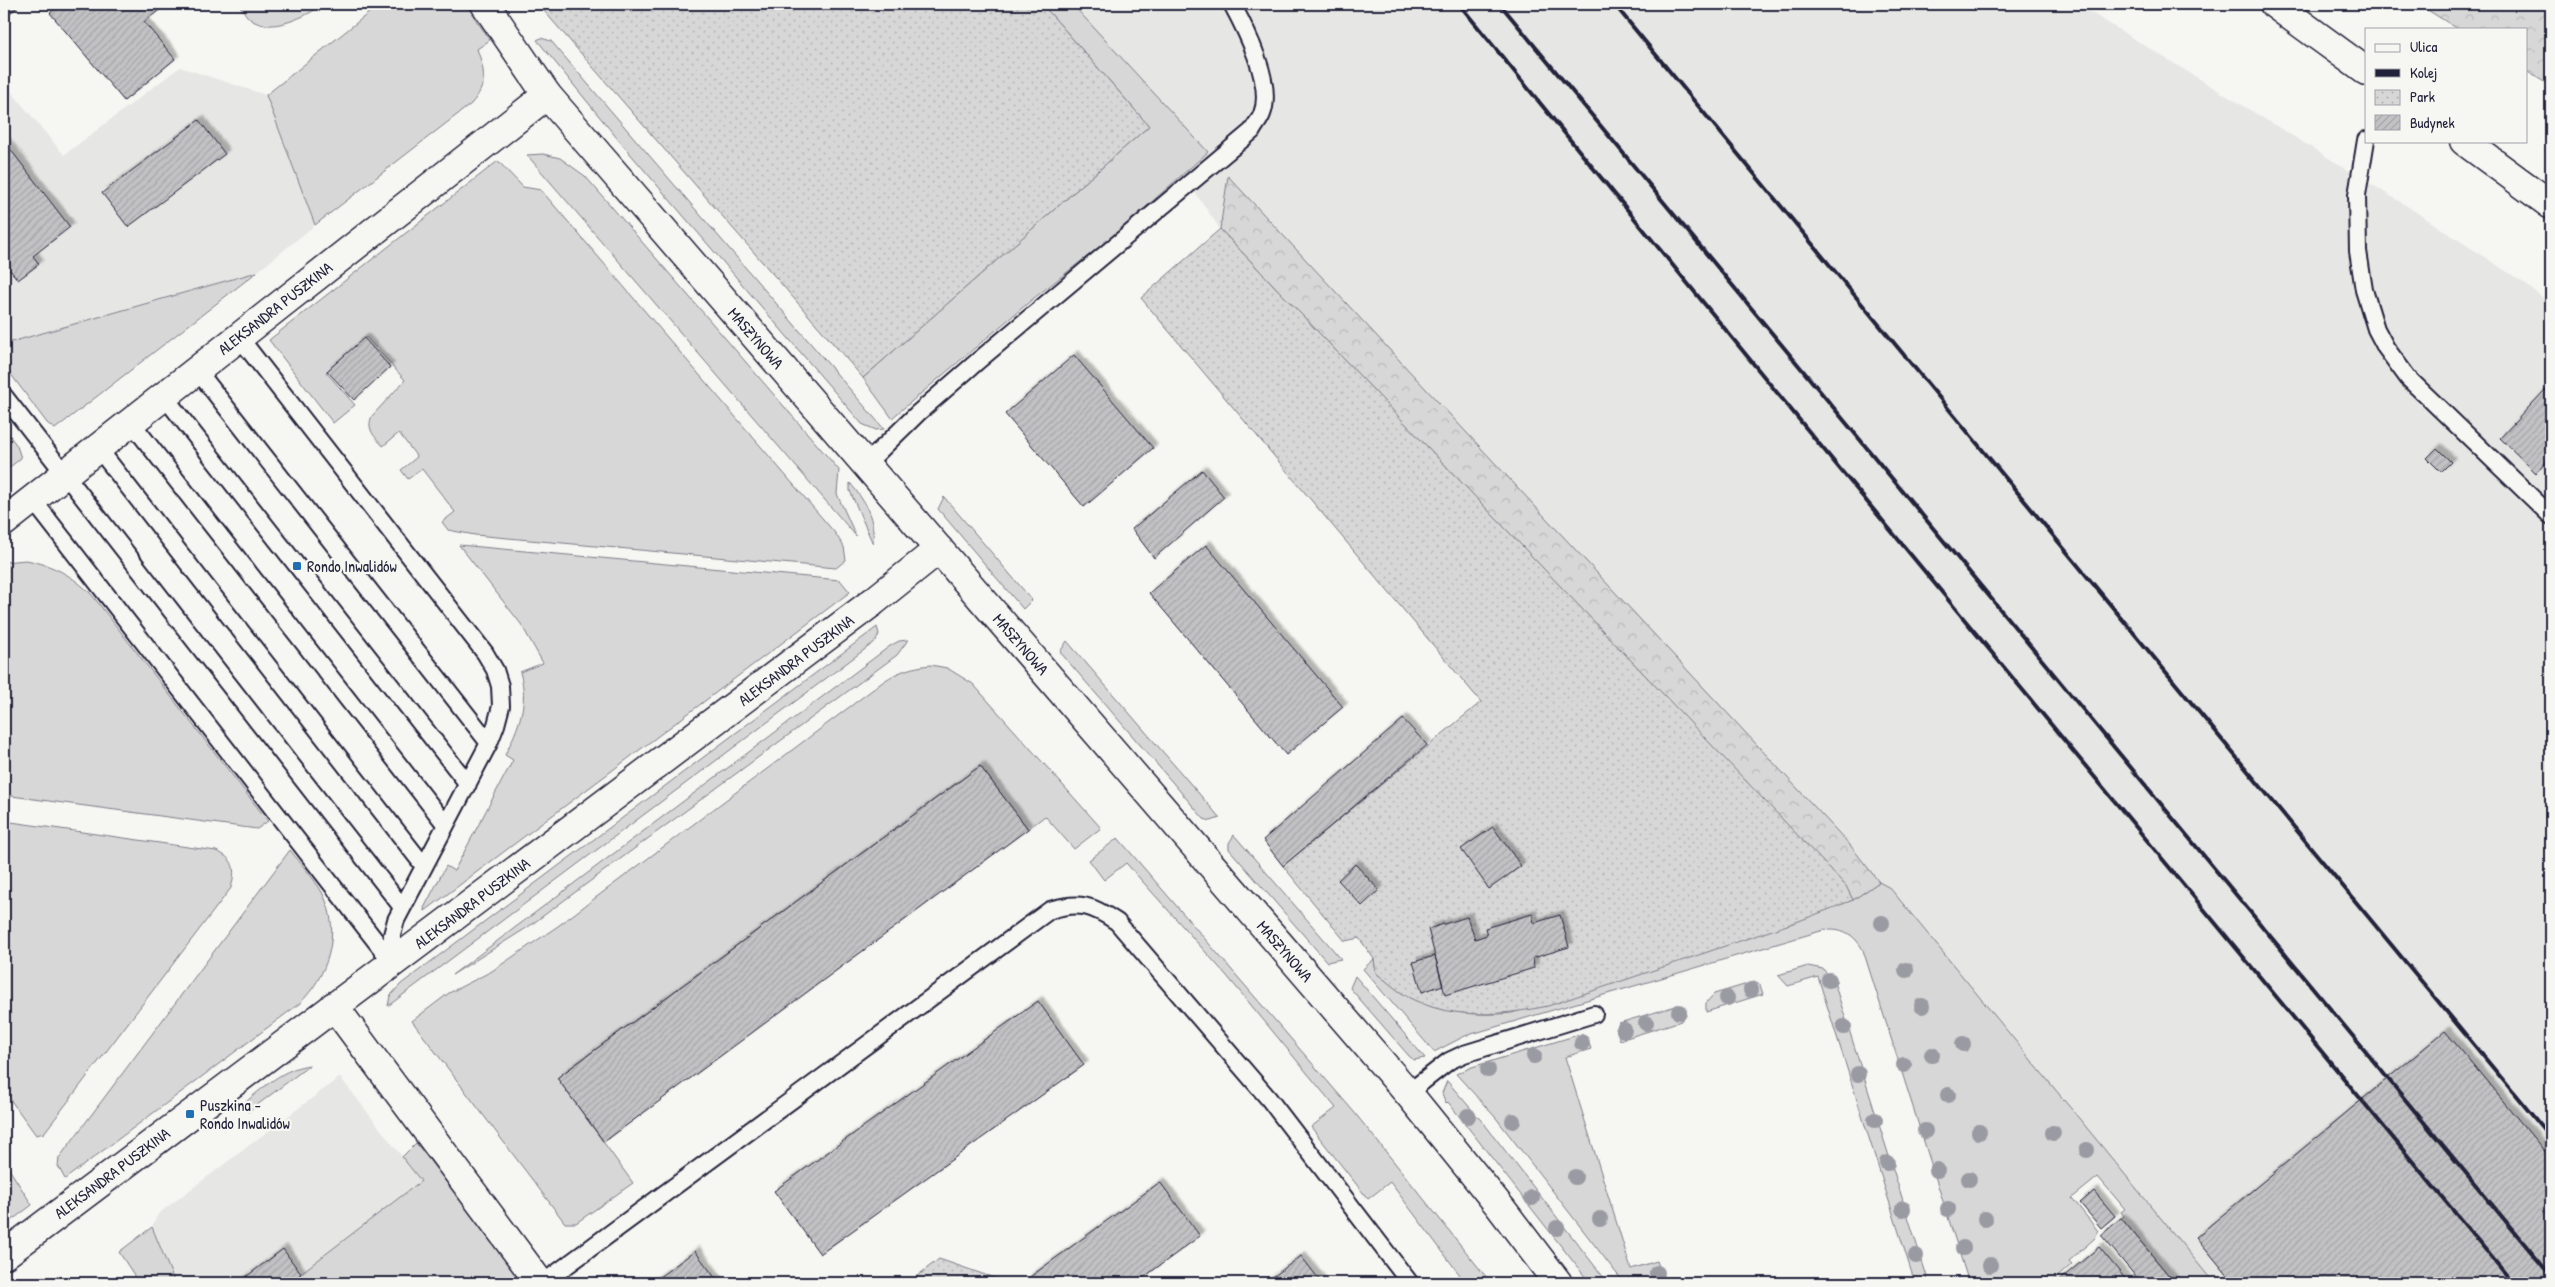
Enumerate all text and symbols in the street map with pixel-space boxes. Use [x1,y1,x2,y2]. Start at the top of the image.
legend [2365,28,2528,142]
text: Ulica [2410,36,2437,57]
text: Kolej [2410,62,2437,83]
text: Park [2410,86,2435,107]
text: Budynek [2410,112,2455,133]
street label: ALEKSANDRA PUSZKINA [213,256,337,360]
street label: MASZYNOWA [723,303,789,374]
place label: Rondo Inwalidów [307,555,397,577]
marker: Rondo Inwalidów [291,560,303,572]
street label: ALEKSANDRA PUSZKINA [734,609,859,711]
street label: MASZYNOWA [988,609,1054,680]
street label: ALEKSANDRA PUSZKINA [410,852,535,954]
street label: MASZYNOWA [1252,916,1318,987]
place label: Puszkina - Rondo Inwalidów [200,1094,290,1134]
marker: Puszkina - Rondo Inwalidów [184,1108,196,1120]
street label: ALEKSANDRA PUSZKINA [50,1122,175,1224]

